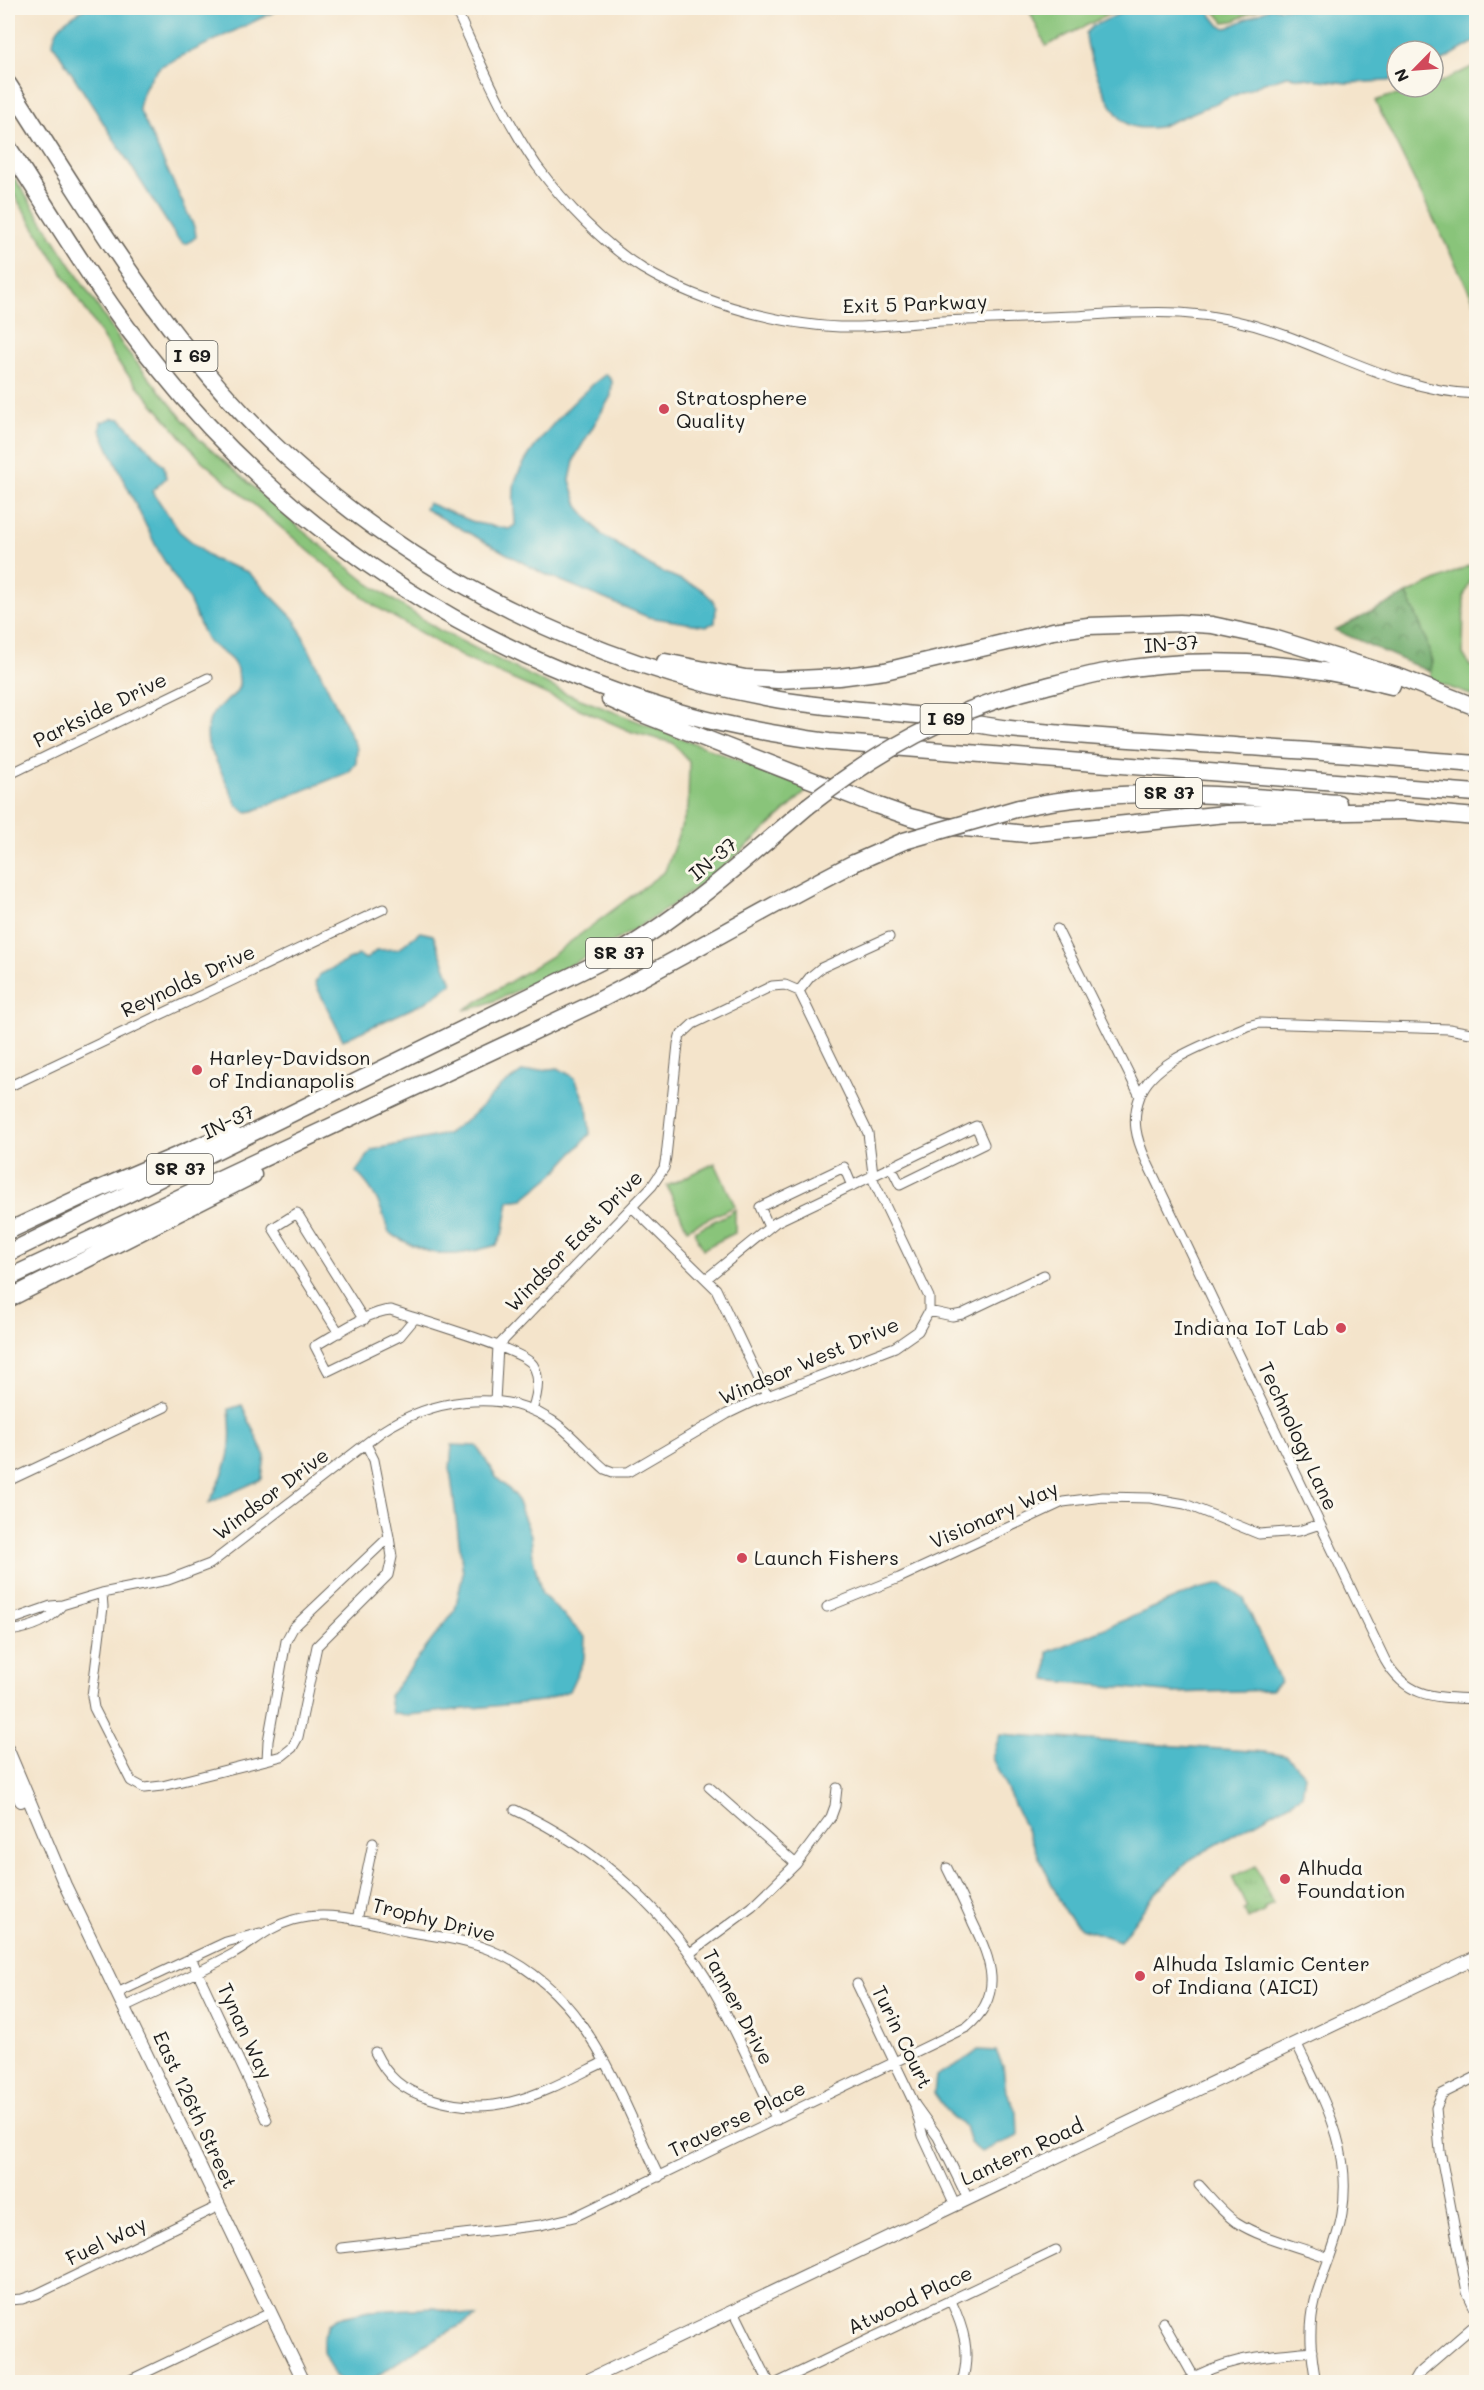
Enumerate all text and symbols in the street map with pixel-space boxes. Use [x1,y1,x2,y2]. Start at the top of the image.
north arrow [1385,39,1445,99]
text: N [1389,66,1413,85]
street label: Exit 5 Parkway [842,287,988,319]
road number: I 69 [166,341,218,371]
place label: Stratosphere Quality [676,384,807,433]
marker: Stratosphere Quality [657,402,671,416]
street label: IN-37 [1143,628,1199,658]
street label: Parkside Drive [28,666,171,753]
road number: I 69 [920,704,972,734]
road number: SR 37 [1136,778,1202,808]
street label: IN-37 [683,831,742,886]
street label: Reynolds Drive [116,938,259,1023]
road number: SR 37 [586,938,652,968]
place label: Harley-Davidson of Indianapolis [209,1044,370,1093]
marker: Harley-Davidson of Indianapolis [190,1063,204,1077]
street label: IN-37 [197,1097,258,1145]
road number: SR 37 [147,1154,213,1184]
street label: Windsor East Drive [499,1164,648,1317]
street label: Windsor West Drive [715,1310,903,1410]
place label: Indiana IoT Lab [1174,1314,1329,1340]
marker: Indiana IoT Lab [1334,1321,1348,1335]
street label: Technology Lane [1253,1357,1345,1514]
street label: Windsor Drive [207,1441,333,1545]
street label: Visionary Way [925,1474,1062,1554]
place label: Launch Fishers [754,1544,899,1570]
marker: Launch Fishers [735,1551,749,1565]
place label: Alhuda Foundation [1297,1854,1405,1903]
marker: Alhuda Foundation [1278,1872,1292,1886]
street label: Trophy Drive [370,1891,499,1947]
street label: Tanner Drive [697,1944,780,2069]
place label: Alhuda Islamic Center of Indiana (AICI) [1152,1950,1370,1999]
marker: Alhuda Islamic Center of Indiana (AICI) [1133,1969,1147,1983]
street label: Tynan Way [212,1978,279,2083]
street label: Turin Court [867,1981,939,2092]
street label: East 126th Street [148,2027,244,2193]
street label: Traverse Place [664,2074,809,2162]
street label: Lantern Road [956,2111,1087,2191]
street label: Fuel Way [61,2209,150,2271]
street label: Atwood Place [843,2259,976,2339]

